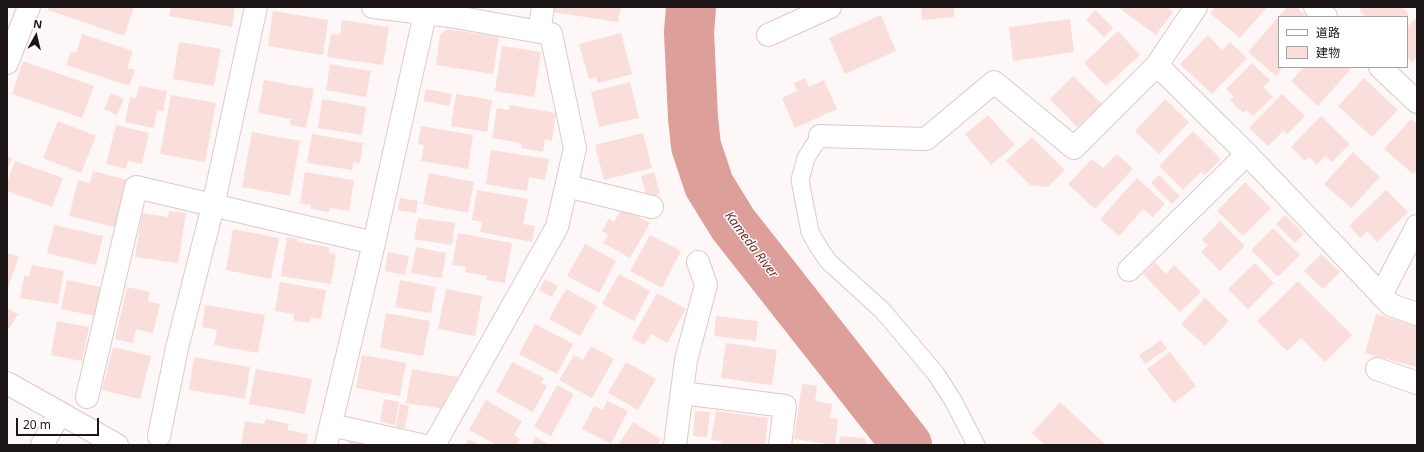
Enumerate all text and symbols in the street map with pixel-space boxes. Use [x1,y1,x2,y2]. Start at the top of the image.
north arrow [16,16,56,56]
text: N [32,16,43,32]
legend [1278,16,1408,68]
text: 道路 [1316,24,1340,41]
text: 建物 [1316,44,1340,61]
water label: Kameda River [721,209,781,281]
scale bar [18,410,101,436]
text: 20 m [23,416,51,433]

